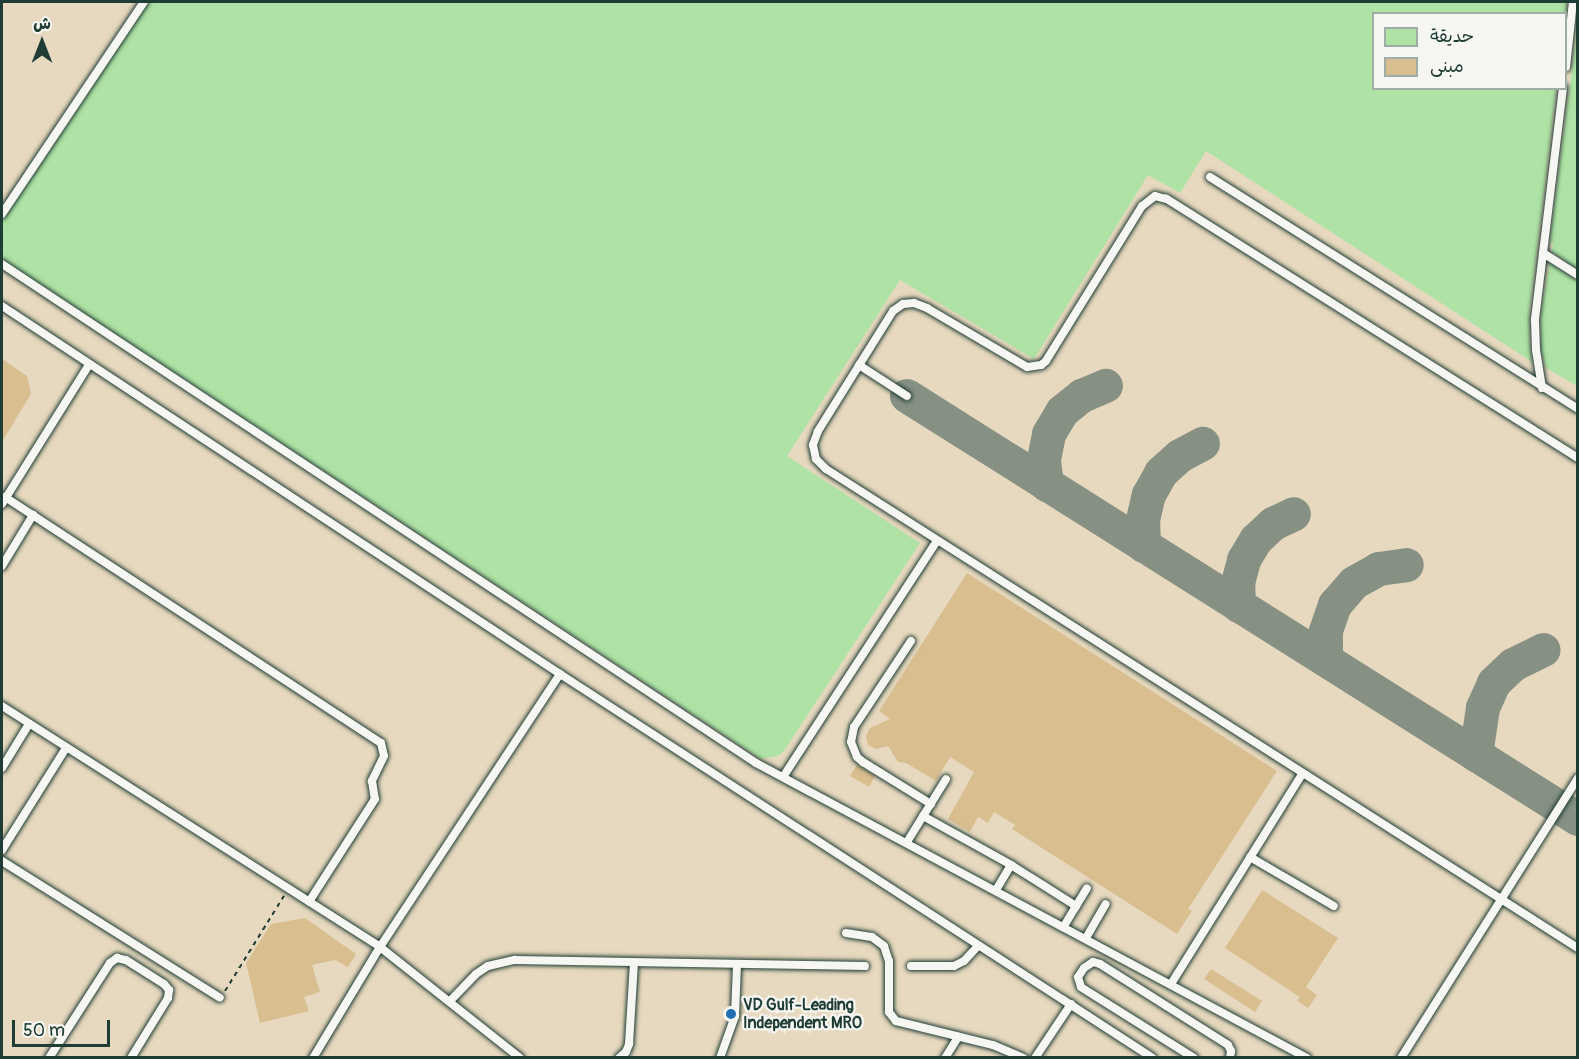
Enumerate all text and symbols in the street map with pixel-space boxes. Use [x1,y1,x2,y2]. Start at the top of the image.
north arrow [12,12,72,72]
legend [1372,12,1567,90]
text: ش [33,14,51,34]
text: حديقة [1430,25,1474,48]
text: مبنى [1430,55,1464,78]
place label: VD Gulf-Leading Independent MRO [743,995,862,1033]
marker: VD Gulf-Leading Independent MRO [724,1007,738,1021]
scale bar [15,1008,112,1046]
text: 50 m [23,1019,65,1042]

